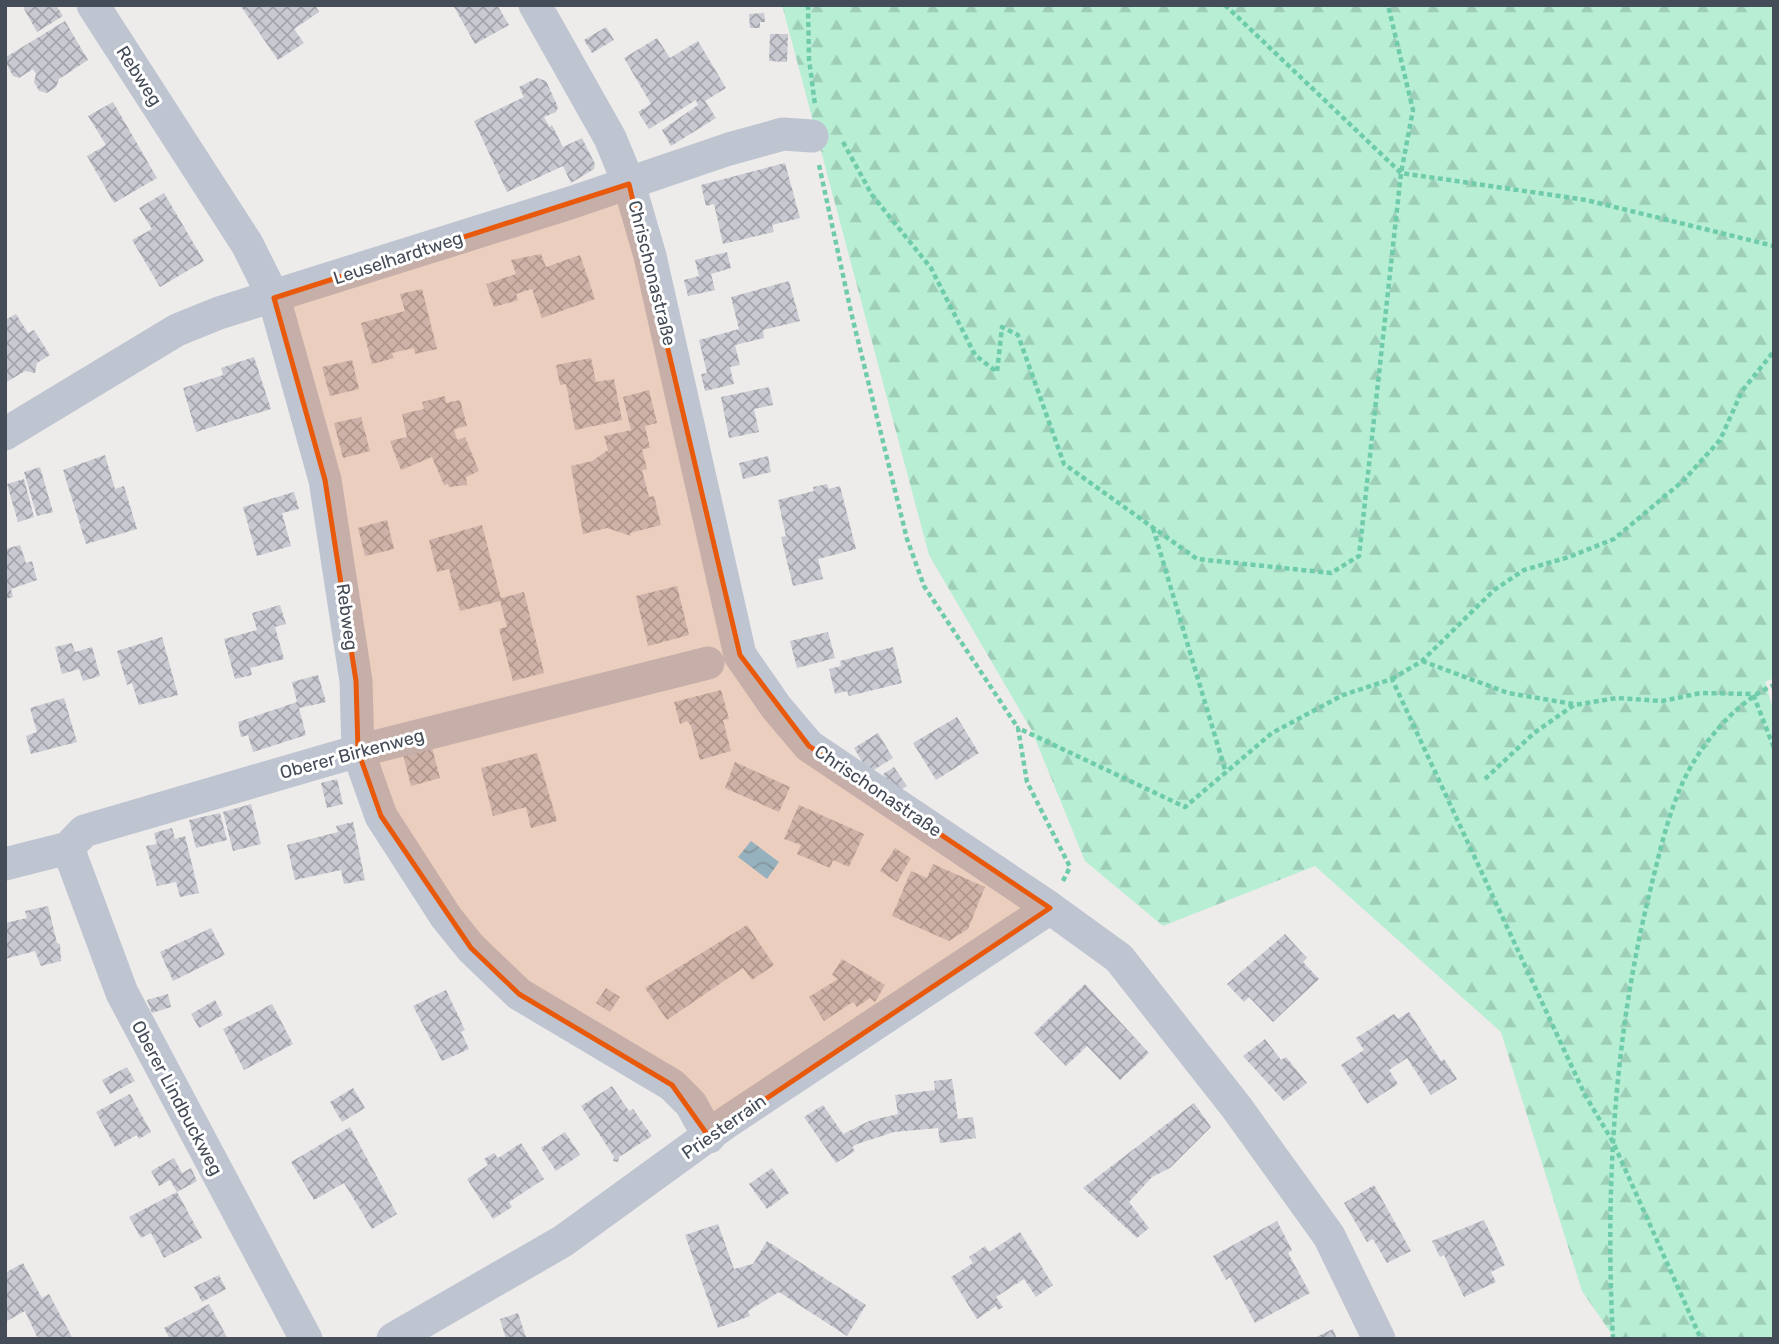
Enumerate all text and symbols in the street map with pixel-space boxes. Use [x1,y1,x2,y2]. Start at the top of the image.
street label: Rebweg [111,42,167,110]
street label: Chrischonastraße [623,198,681,348]
street label: Leuselhardtweg [330,227,466,289]
street label: Rebweg [331,582,363,652]
street label: Oberer Birkenweg [277,724,427,784]
street label: Chrischonastraße [810,740,946,842]
street label: Oberer Lindbuckweg [127,1017,227,1179]
street label: Priesterrain [678,1090,770,1164]

